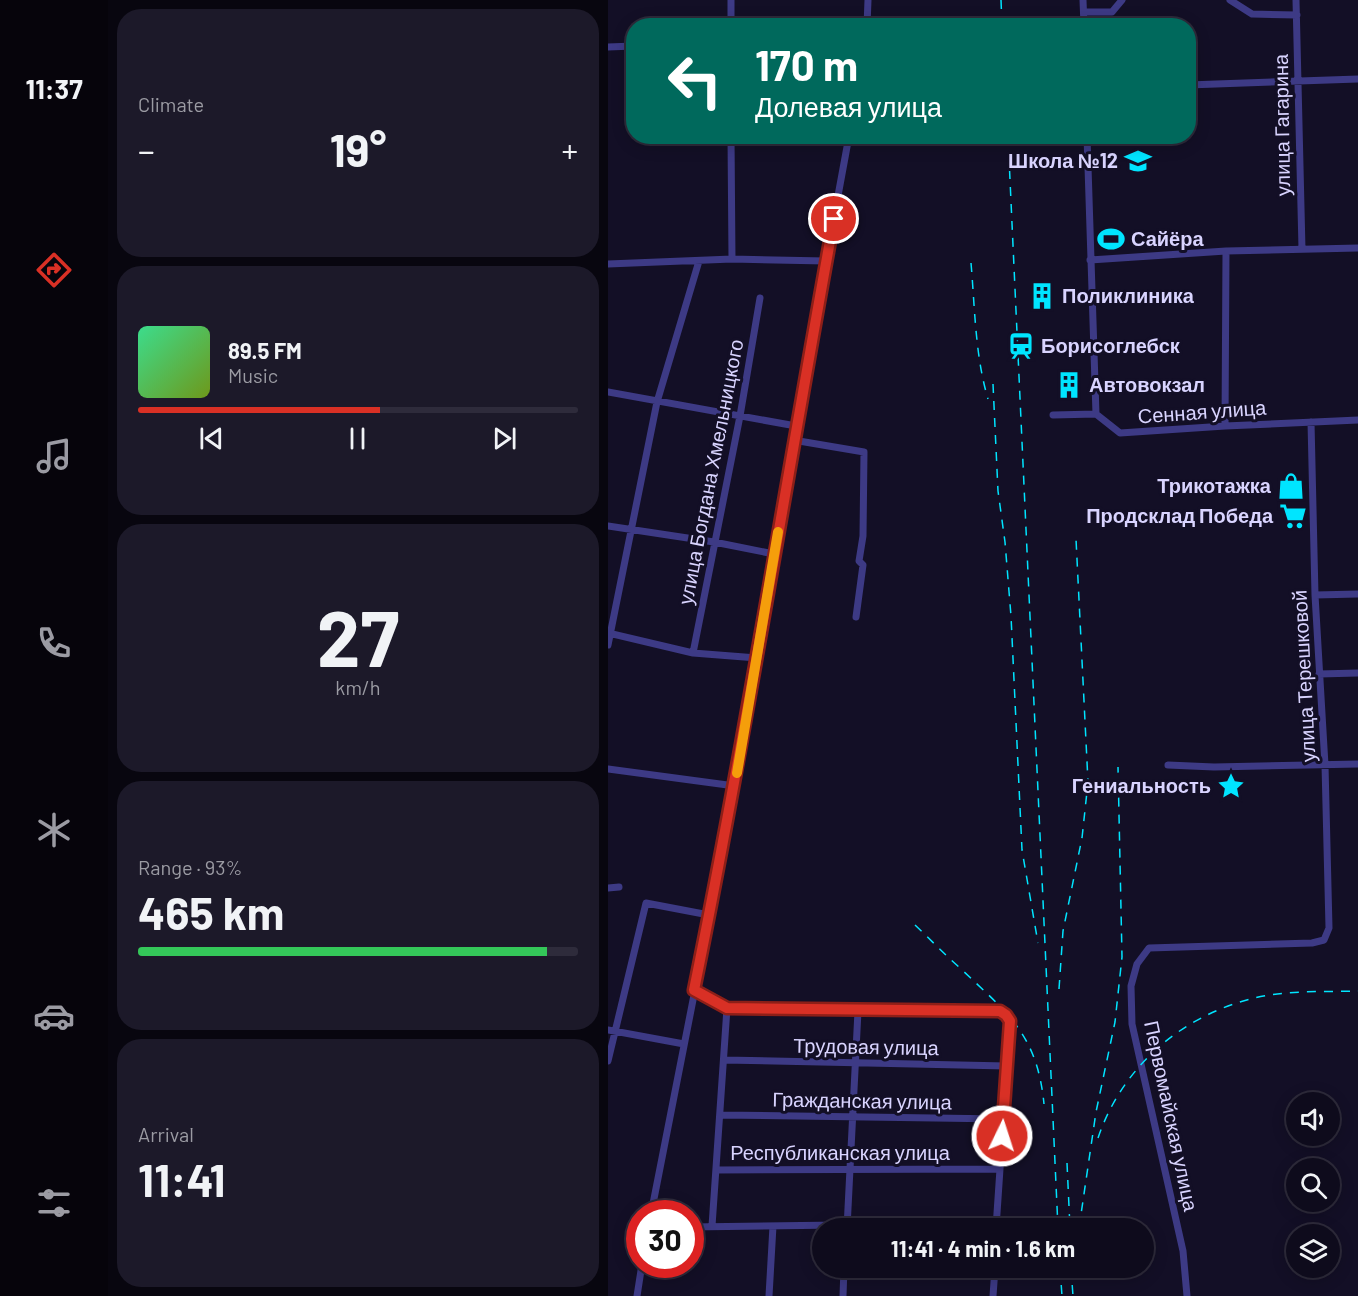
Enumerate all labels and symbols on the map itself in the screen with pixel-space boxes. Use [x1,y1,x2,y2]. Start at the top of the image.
street label: улица Гагарина [1268,53,1294,196]
school or university icon: Школа №12 [1123,146,1153,176]
place label: Школа №12 [1008,148,1118,172]
pin [808,193,859,244]
sports icon: Сайёра [1096,224,1126,254]
place label: Сайёра [1131,226,1204,250]
building icon: Поликлиника [1027,281,1057,311]
place label: Поликлиника [1062,283,1195,307]
station icon: Борисоглебск [1006,331,1036,361]
place label: Борисоглебск [1041,333,1181,357]
street label: улица Богдана Хмельницкого [672,337,748,607]
building icon: Автовокзал [1054,370,1084,400]
place label: Автовокзал [1089,372,1205,396]
street label: Сенная улица [1137,394,1268,427]
shop icon: Трикотажка [1276,471,1306,501]
place label: Трикотажка [1157,473,1272,497]
supermarket icon: Продсклад Победа [1278,501,1308,531]
place label: Продсклад Победа [1086,503,1274,527]
street label: улица Терешковой [1287,589,1319,763]
place icon: Гениальность [1216,771,1246,801]
place label: Гениальность [1072,773,1211,797]
street label: Первомайская улица [1140,1018,1204,1214]
street label: Трудовая улица [793,1033,940,1059]
street label: Гражданская улица [772,1086,953,1114]
position arrow [970,1104,1034,1168]
street label: Республиканская улица [730,1140,951,1164]
speed limit sign: 30 [626,1200,704,1278]

